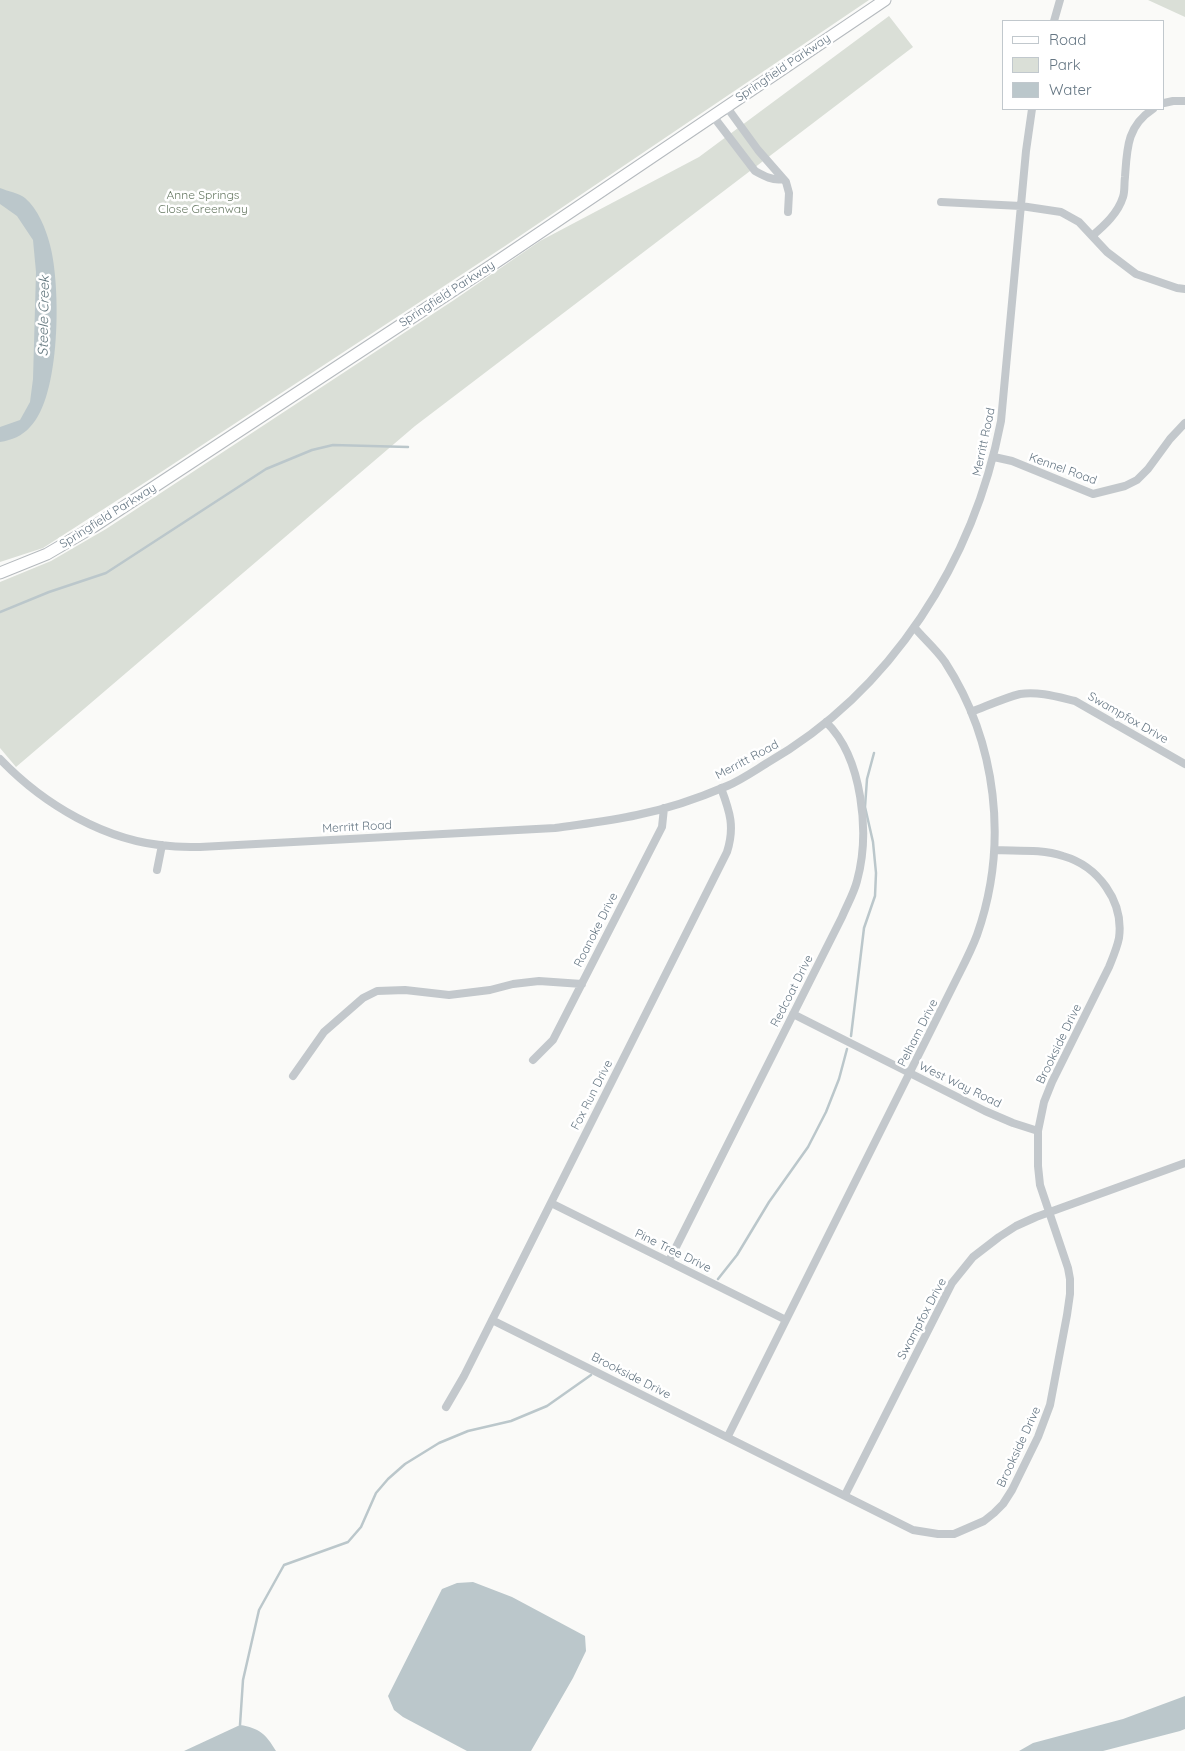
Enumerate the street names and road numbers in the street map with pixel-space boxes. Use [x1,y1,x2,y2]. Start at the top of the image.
street label: Springfield Parkway [733,31,833,105]
street label: Springfield Parkway [397,258,497,330]
street label: Merritt Road [970,406,998,478]
street label: Kennel Road [1027,450,1099,488]
street label: Springfield Parkway [57,480,159,552]
street label: Swampfox Drive [1085,689,1171,747]
street label: Merritt Road [713,737,781,783]
street label: Merritt Road [322,818,392,836]
street label: Roanoke Drive [571,890,621,970]
street label: Redcoat Drive [768,953,816,1029]
street label: Pelham Drive [895,997,941,1069]
street label: Brookside Drive [1033,1002,1085,1086]
street label: Fox Run Drive [568,1058,616,1132]
street label: West Way Road [916,1059,1004,1111]
street label: Pine Tree Drive [632,1226,714,1276]
street label: Swampfox Drive [894,1276,950,1362]
street label: Brookside Drive [589,1350,673,1402]
street label: Brookside Drive [994,1404,1044,1490]

